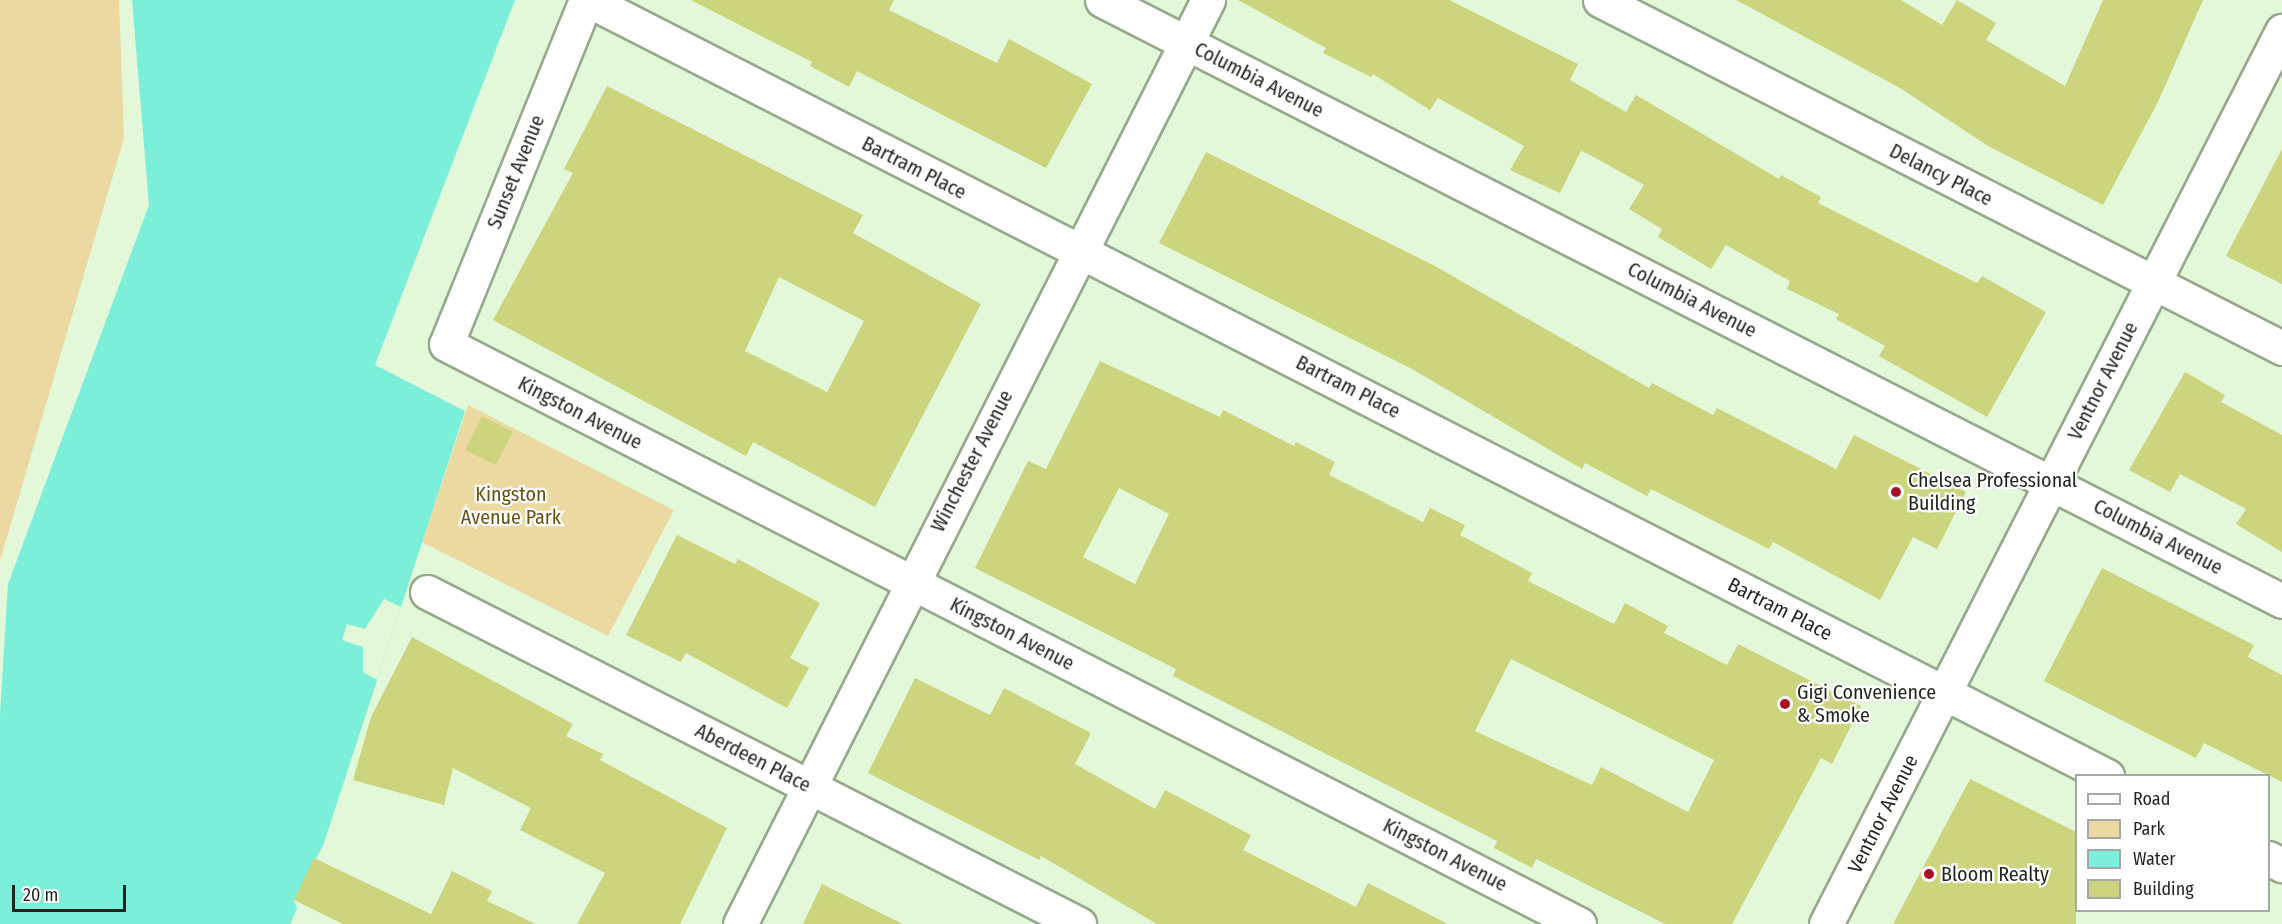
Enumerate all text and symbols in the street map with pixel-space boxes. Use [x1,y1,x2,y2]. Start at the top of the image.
street label: Columbia Avenue [1190,37,1328,123]
street label: Sunset Avenue [482,112,550,232]
street label: Bartram Place [858,131,970,205]
street label: Delancy Place [1885,139,1997,211]
street label: Columbia Avenue [1623,257,1761,343]
street label: Ventnor Avenue [2063,318,2143,444]
street label: Bartram Place [1292,350,1404,424]
street label: Kingston Avenue [514,371,646,455]
street label: Winchester Avenue [926,386,1018,536]
place label: Chelsea Professional Building [1908,468,2077,515]
park label: Kingston Avenue Park [461,483,561,530]
marker: Chelsea Professional Building [1889,485,1903,499]
street label: Columbia Avenue [2089,494,2227,580]
street label: Bartram Place [1724,572,1836,646]
street label: Kingston Avenue [946,592,1078,676]
place label: Gigi Convenience & Smoke [1797,680,1936,727]
marker: Gigi Convenience & Smoke [1778,697,1792,711]
street label: Aberdeen Place [691,719,815,797]
street label: Ventnor Avenue [1843,751,1923,877]
legend [2075,774,2270,912]
text: Road [2133,788,2170,810]
street label: Kingston Avenue [1379,813,1511,897]
text: Park [2133,818,2165,840]
text: Water [2133,848,2176,870]
place label: Bloom Realty [1941,862,2049,886]
marker: Bloom Realty [1922,867,1936,881]
scale bar [15,873,129,911]
text: Building [2133,878,2194,900]
text: 20 m [23,884,58,906]

